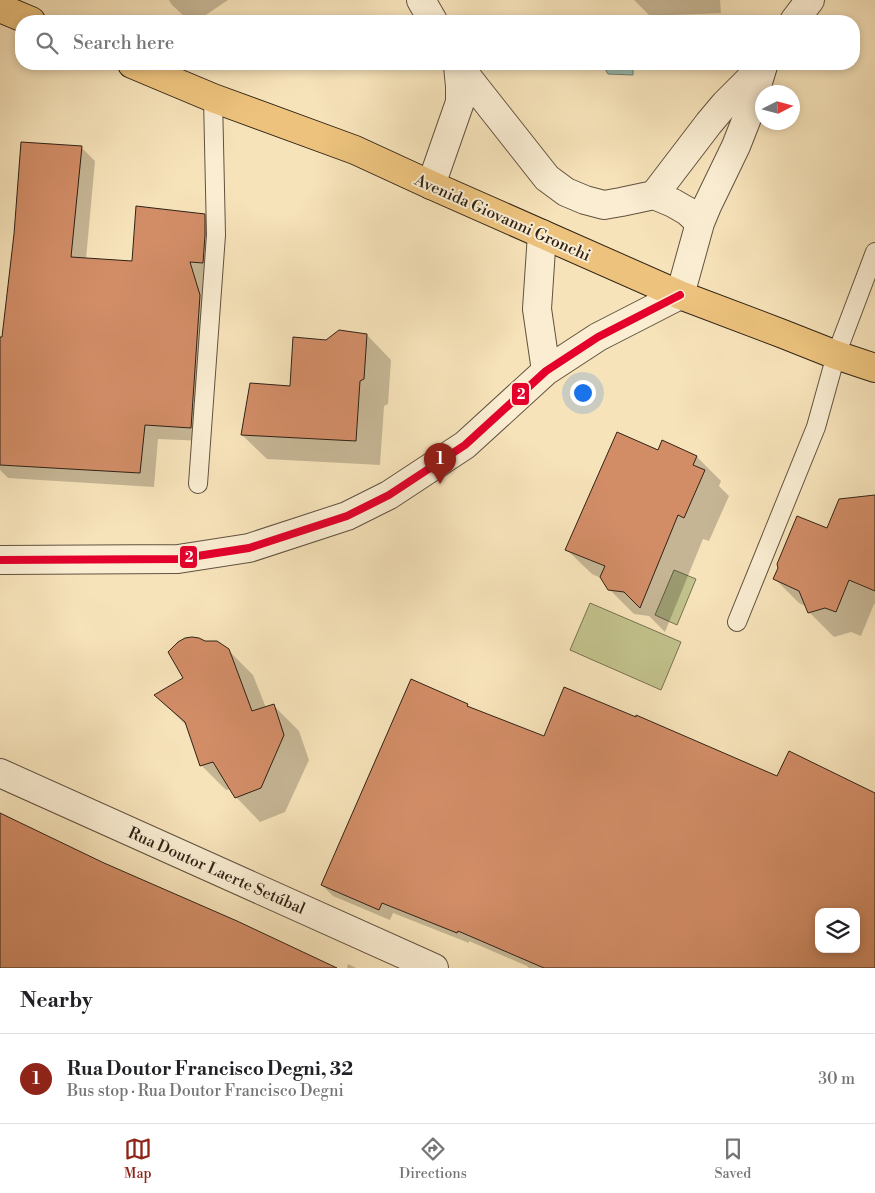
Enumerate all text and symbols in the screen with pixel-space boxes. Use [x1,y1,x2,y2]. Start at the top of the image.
search box [15,15,860,70]
icon: search [33,29,61,57]
text: Search here [73,31,174,55]
north arrow [755,85,800,130]
street label: Avenida Giovanni Gronchi [411,170,594,266]
your location [570,380,596,406]
line badge: 2 [511,382,530,406]
text: 2 [517,386,526,404]
pin: 1 [424,443,456,484]
line badge: 2 [179,545,198,569]
text: 2 [185,549,194,567]
street label: Rua Doutor Laerte Setúbal [125,823,309,919]
map controls [815,908,860,953]
button: layers [815,908,860,953]
text: Nearby [20,988,93,1014]
text: Rua Doutor Francisco Degni, 32 [67,1057,353,1081]
text: 1 [32,1069,40,1089]
text: 30 m [818,1069,855,1089]
text: Bus stop · Rua Doutor Francisco Degni [67,1081,344,1101]
tab: Map [124,1135,152,1183]
tab: Directions [399,1135,467,1183]
tab: Saved [714,1135,751,1183]

